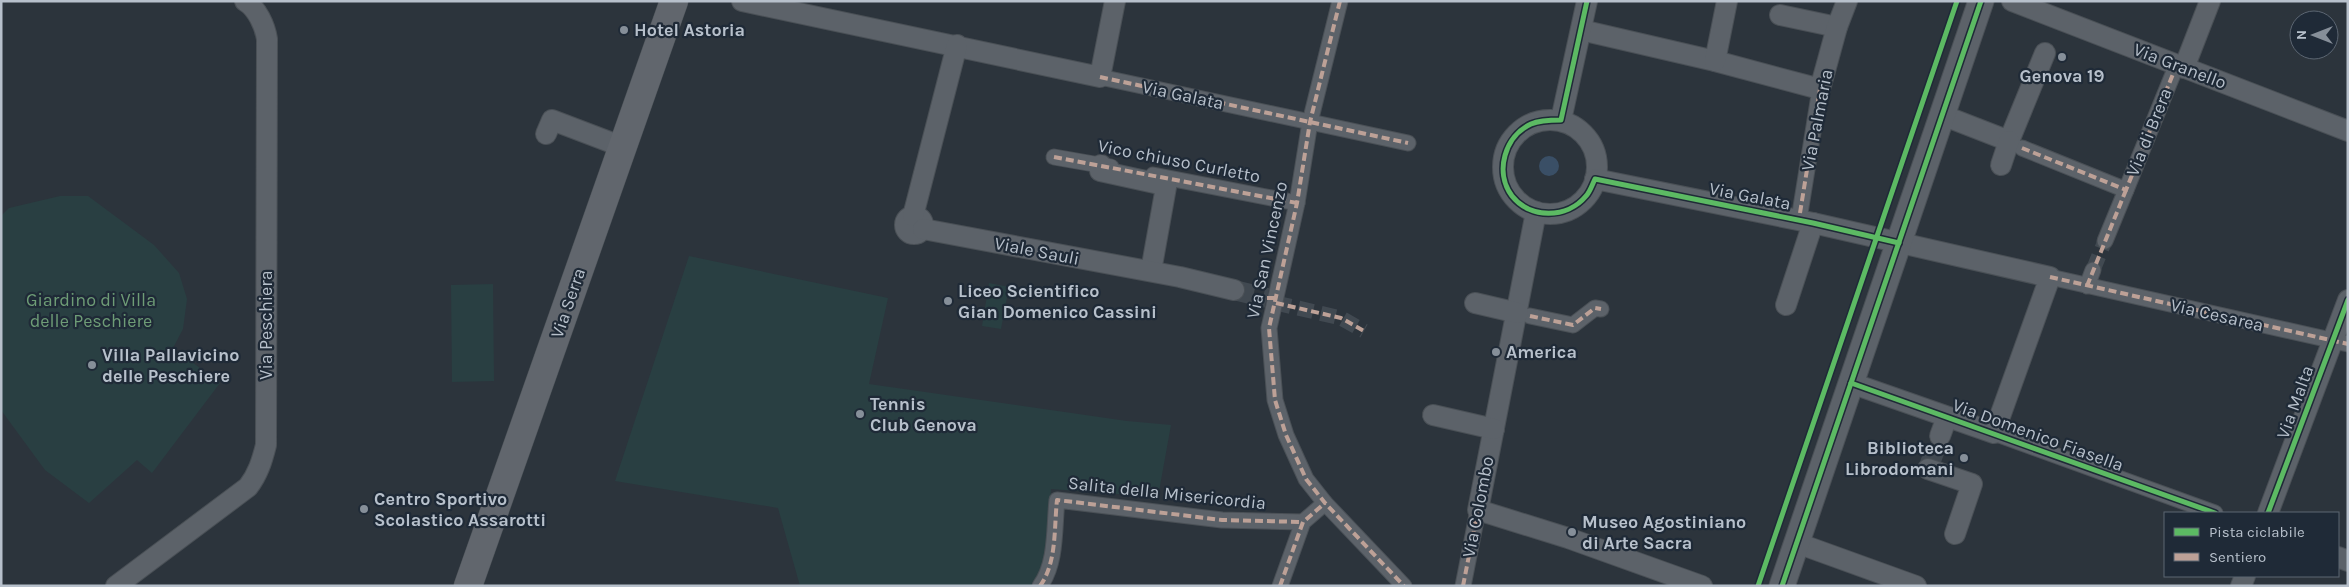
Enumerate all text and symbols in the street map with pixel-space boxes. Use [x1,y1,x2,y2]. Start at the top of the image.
north arrow [2289,10,2339,60]
place label: Hotel Astoria [634,19,745,41]
marker: Hotel Astoria [618,24,630,36]
text: N [2293,30,2310,40]
street label: Via Granello [2130,38,2230,94]
marker: Genova 19 [2056,51,2068,63]
place label: Genova 19 [2020,65,2104,87]
street label: Via Palmaria [1796,67,1838,173]
street label: Via Galata [1140,76,1226,114]
street label: Via di Brera [2121,85,2177,179]
street label: Vico chiuso Curletto [1096,134,1262,188]
street label: Via Galata [1707,177,1793,215]
street label: Via San Vincenzo [1242,179,1292,321]
street label: Viale Sauli [993,232,1081,270]
street label: Via Serra [546,265,590,341]
street label: Via Peschiera [255,270,277,380]
place label: Liceo Scientifico Gian Domenico Cassini [958,280,1157,323]
park label: Giardino di Villa delle Peschiere [26,289,156,332]
street label: Via Cesarea [2168,294,2266,336]
marker: Liceo Scientifico Gian Domenico Cassini [942,295,954,307]
place label: America [1506,341,1577,363]
place label: Villa Pallavicino delle Peschiere [102,344,239,387]
marker: America [1490,346,1502,358]
marker: Villa Pallavicino delle Peschiere [86,359,98,371]
street label: Via Malta [2272,362,2318,442]
place label: Tennis Club Genova [870,393,977,436]
street label: Via Domenico Fiasella [1949,394,2127,476]
marker: Tennis Club Genova [854,408,866,420]
place label: Biblioteca Librodomani [1845,437,1954,480]
marker: Biblioteca Librodomani [1958,452,1970,464]
street label: Via Colombo [1457,454,1499,560]
street label: Salita della Misericordia [1067,472,1267,514]
place label: Centro Sportivo Scolastico Assarotti [374,488,546,531]
marker: Centro Sportivo Scolastico Assarotti [358,503,370,515]
place label: Museo Agostiniano di Arte Sacra [1582,511,1746,554]
legend [2164,512,2339,577]
text: Pista ciclabile [2209,523,2305,541]
marker: Museo Agostiniano di Arte Sacra [1566,526,1578,538]
text: Sentiero [2209,548,2266,566]

